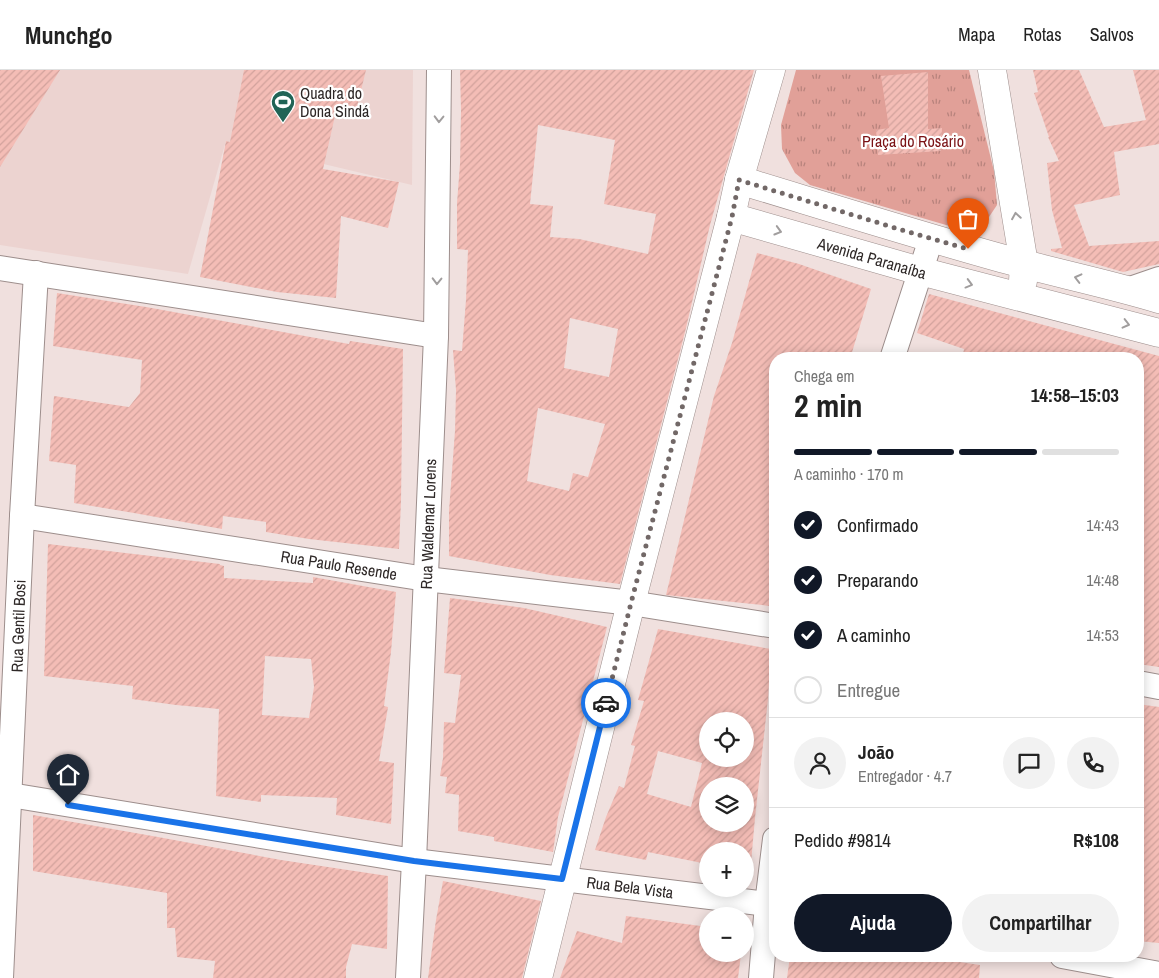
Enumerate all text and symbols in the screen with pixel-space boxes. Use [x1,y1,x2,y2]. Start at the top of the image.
text: Munchgo [25,19,112,51]
text: Mapa [958,22,995,47]
text: Rotas [1023,22,1062,47]
text: Salvos [1090,22,1134,47]
place label: Quadra do Dona Sindá [300,82,370,122]
sports icon: Quadra do Dona Sindá [270,89,296,123]
one-way arrow [434,115,444,123]
park label: Praça do Rosário [862,130,964,152]
pin [947,198,989,249]
icon: bag [954,205,982,233]
one-way arrow [1011,212,1021,220]
one-way arrow [774,226,782,236]
street label: Avenida Paranaíba [814,232,930,284]
one-way arrow [1074,273,1083,284]
one-way arrow [431,277,442,285]
one-way arrow [964,278,973,289]
one-way arrow [1121,319,1129,329]
text: Chega em [794,365,855,387]
text: 14:58–15:03 [1031,382,1119,408]
text: 2 min [794,384,863,427]
street label: Rua Waldemar Lorens [415,458,441,590]
text: A caminho · 170 m [794,463,903,485]
icon: check [794,511,822,539]
text: Confirmado [837,512,918,538]
text: 14:43 [1086,514,1119,536]
street label: Rua Paulo Resende [279,545,399,585]
icon: check [794,566,822,594]
text: Preparando [837,567,918,593]
text: 14:48 [1086,569,1119,591]
street label: Rua Gentil Bosi [5,579,31,673]
icon: check [794,621,822,649]
text: A caminho [837,622,911,648]
text: 14:53 [1086,624,1119,646]
text: Entregue [837,677,900,703]
courier [581,678,631,728]
icon: car [592,689,620,717]
map controls [699,712,754,962]
button: locate [699,712,754,767]
button: person [794,737,846,789]
button: chat [1003,737,1055,789]
button: phone [1067,737,1119,789]
text: João [858,739,894,765]
pin [47,754,89,805]
icon: home [54,761,82,789]
text: Entregador · 4.7 [858,765,952,787]
button: layers [699,777,754,832]
text: Pedido #9814 [794,827,891,853]
text: R$108 [1073,827,1119,853]
button: + [699,842,754,897]
street label: Rua Bela Vista [585,871,675,903]
button: Ajuda [794,894,952,952]
button: Compartilhar [962,894,1119,952]
button: − [699,907,754,962]

